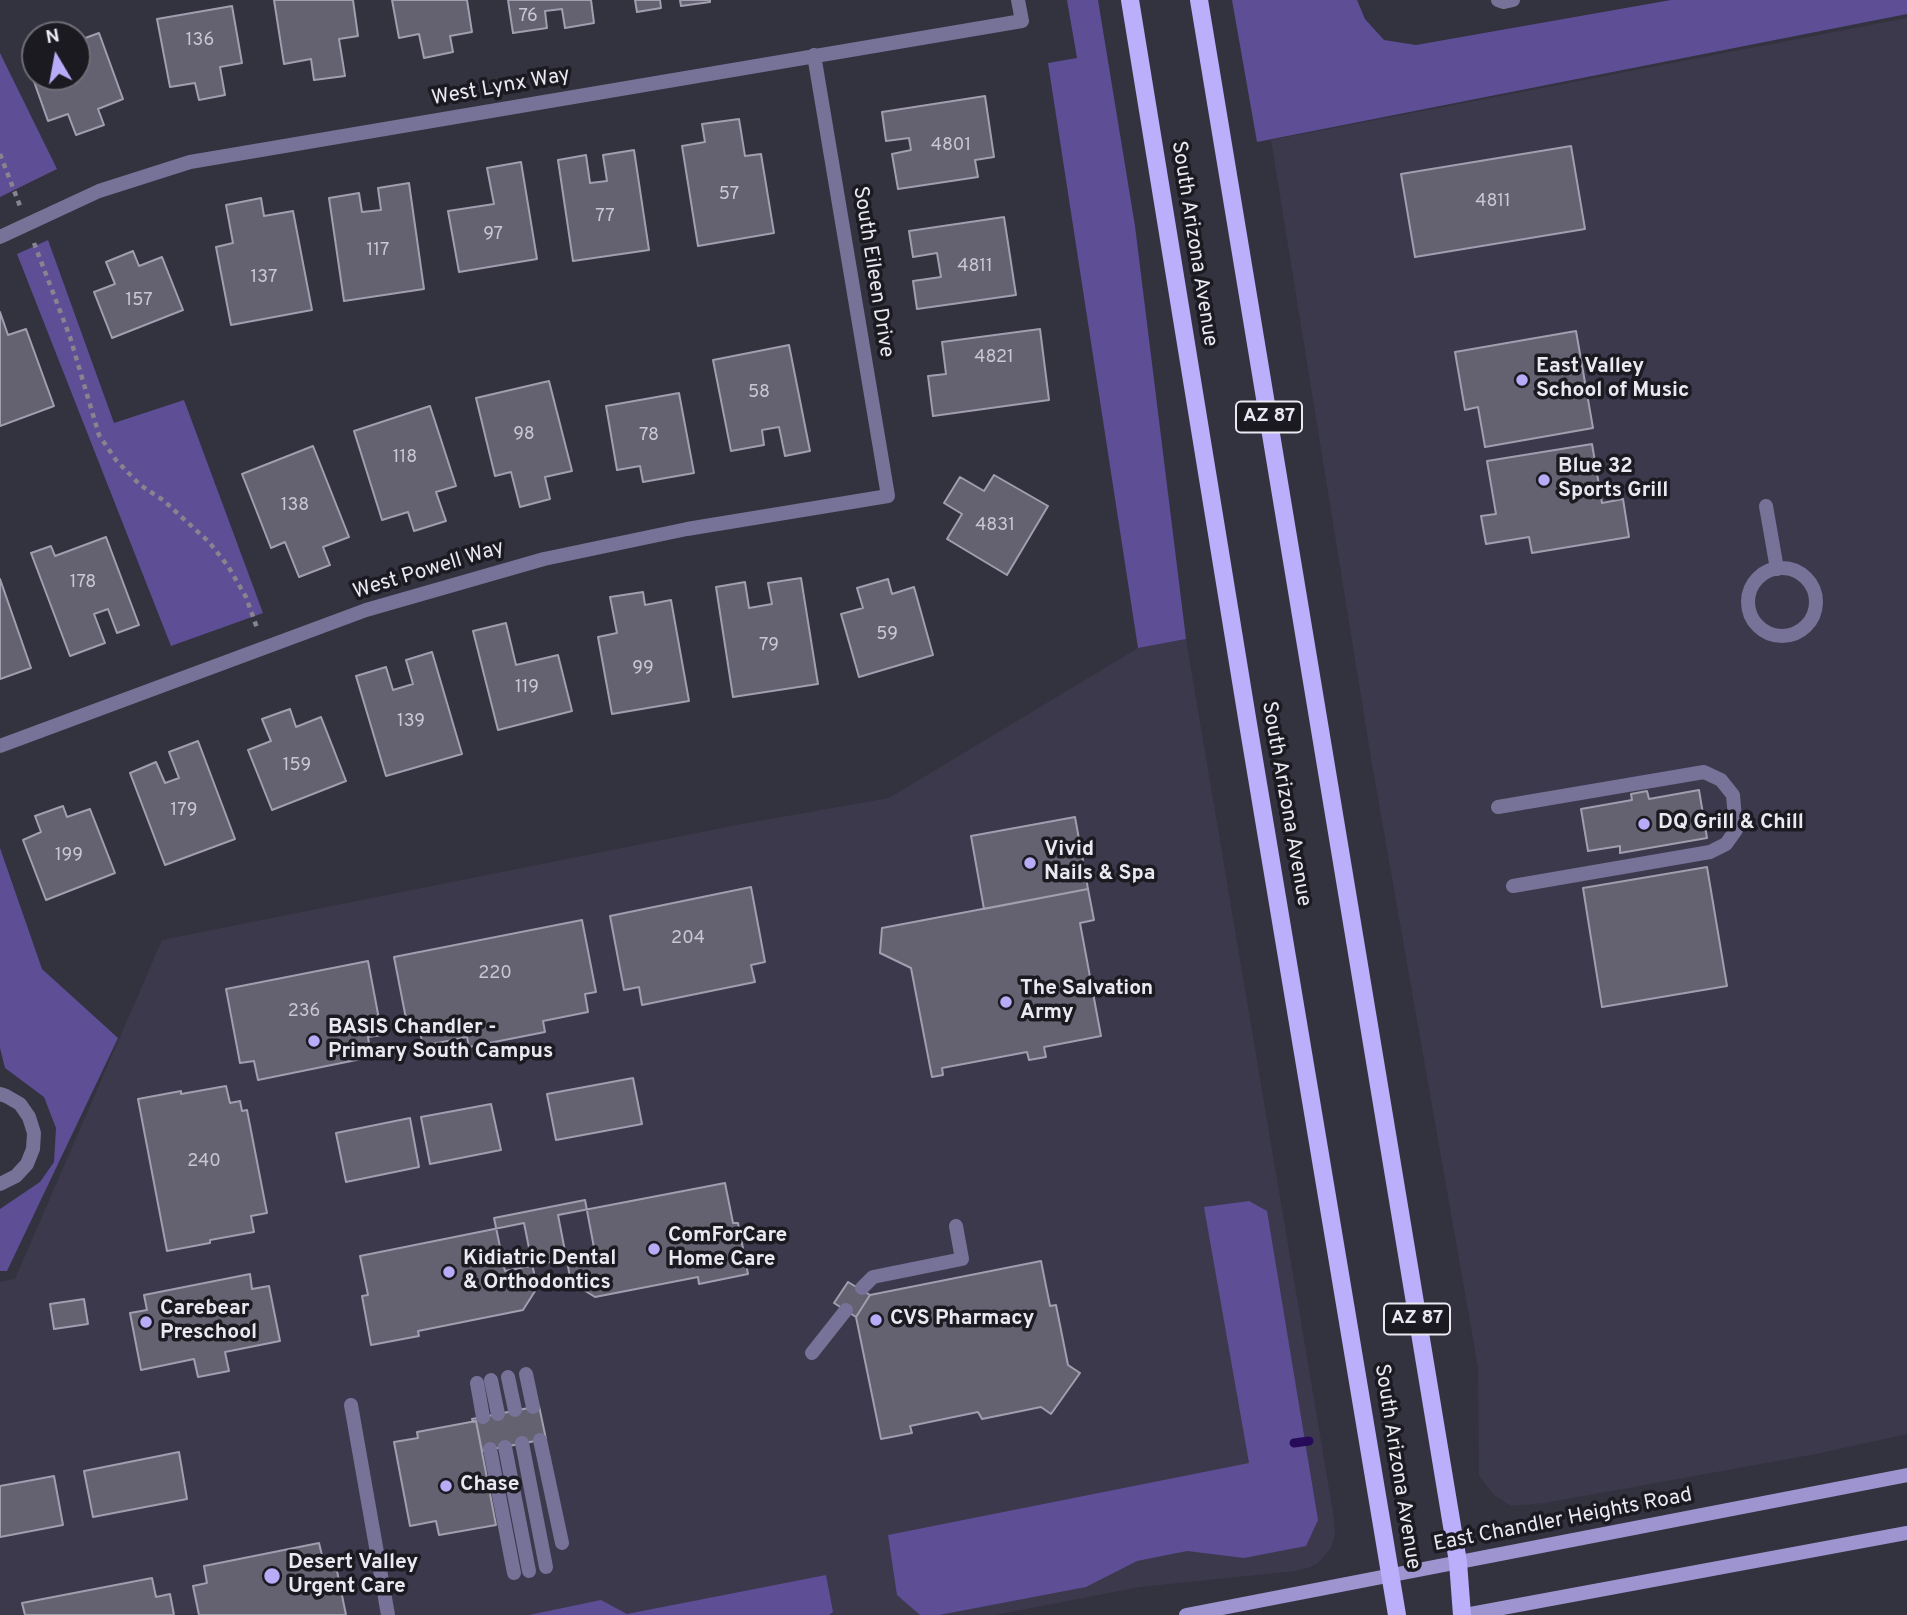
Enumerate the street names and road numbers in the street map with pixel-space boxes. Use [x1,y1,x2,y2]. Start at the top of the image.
street label: West Lynx Way [430,63,572,113]
street label: South Arizona Avenue [1164,139,1222,349]
street label: South Eileen Drive [846,185,898,359]
road number: AZ 87 [1236,402,1302,432]
street label: West Powell Way [350,536,508,606]
street label: South Arizona Avenue [1255,699,1315,909]
road number: AZ 87 [1384,1303,1450,1334]
street label: South Arizona Avenue [1367,1362,1425,1572]
street label: East Chandler Heights Road [1432,1484,1694,1558]

